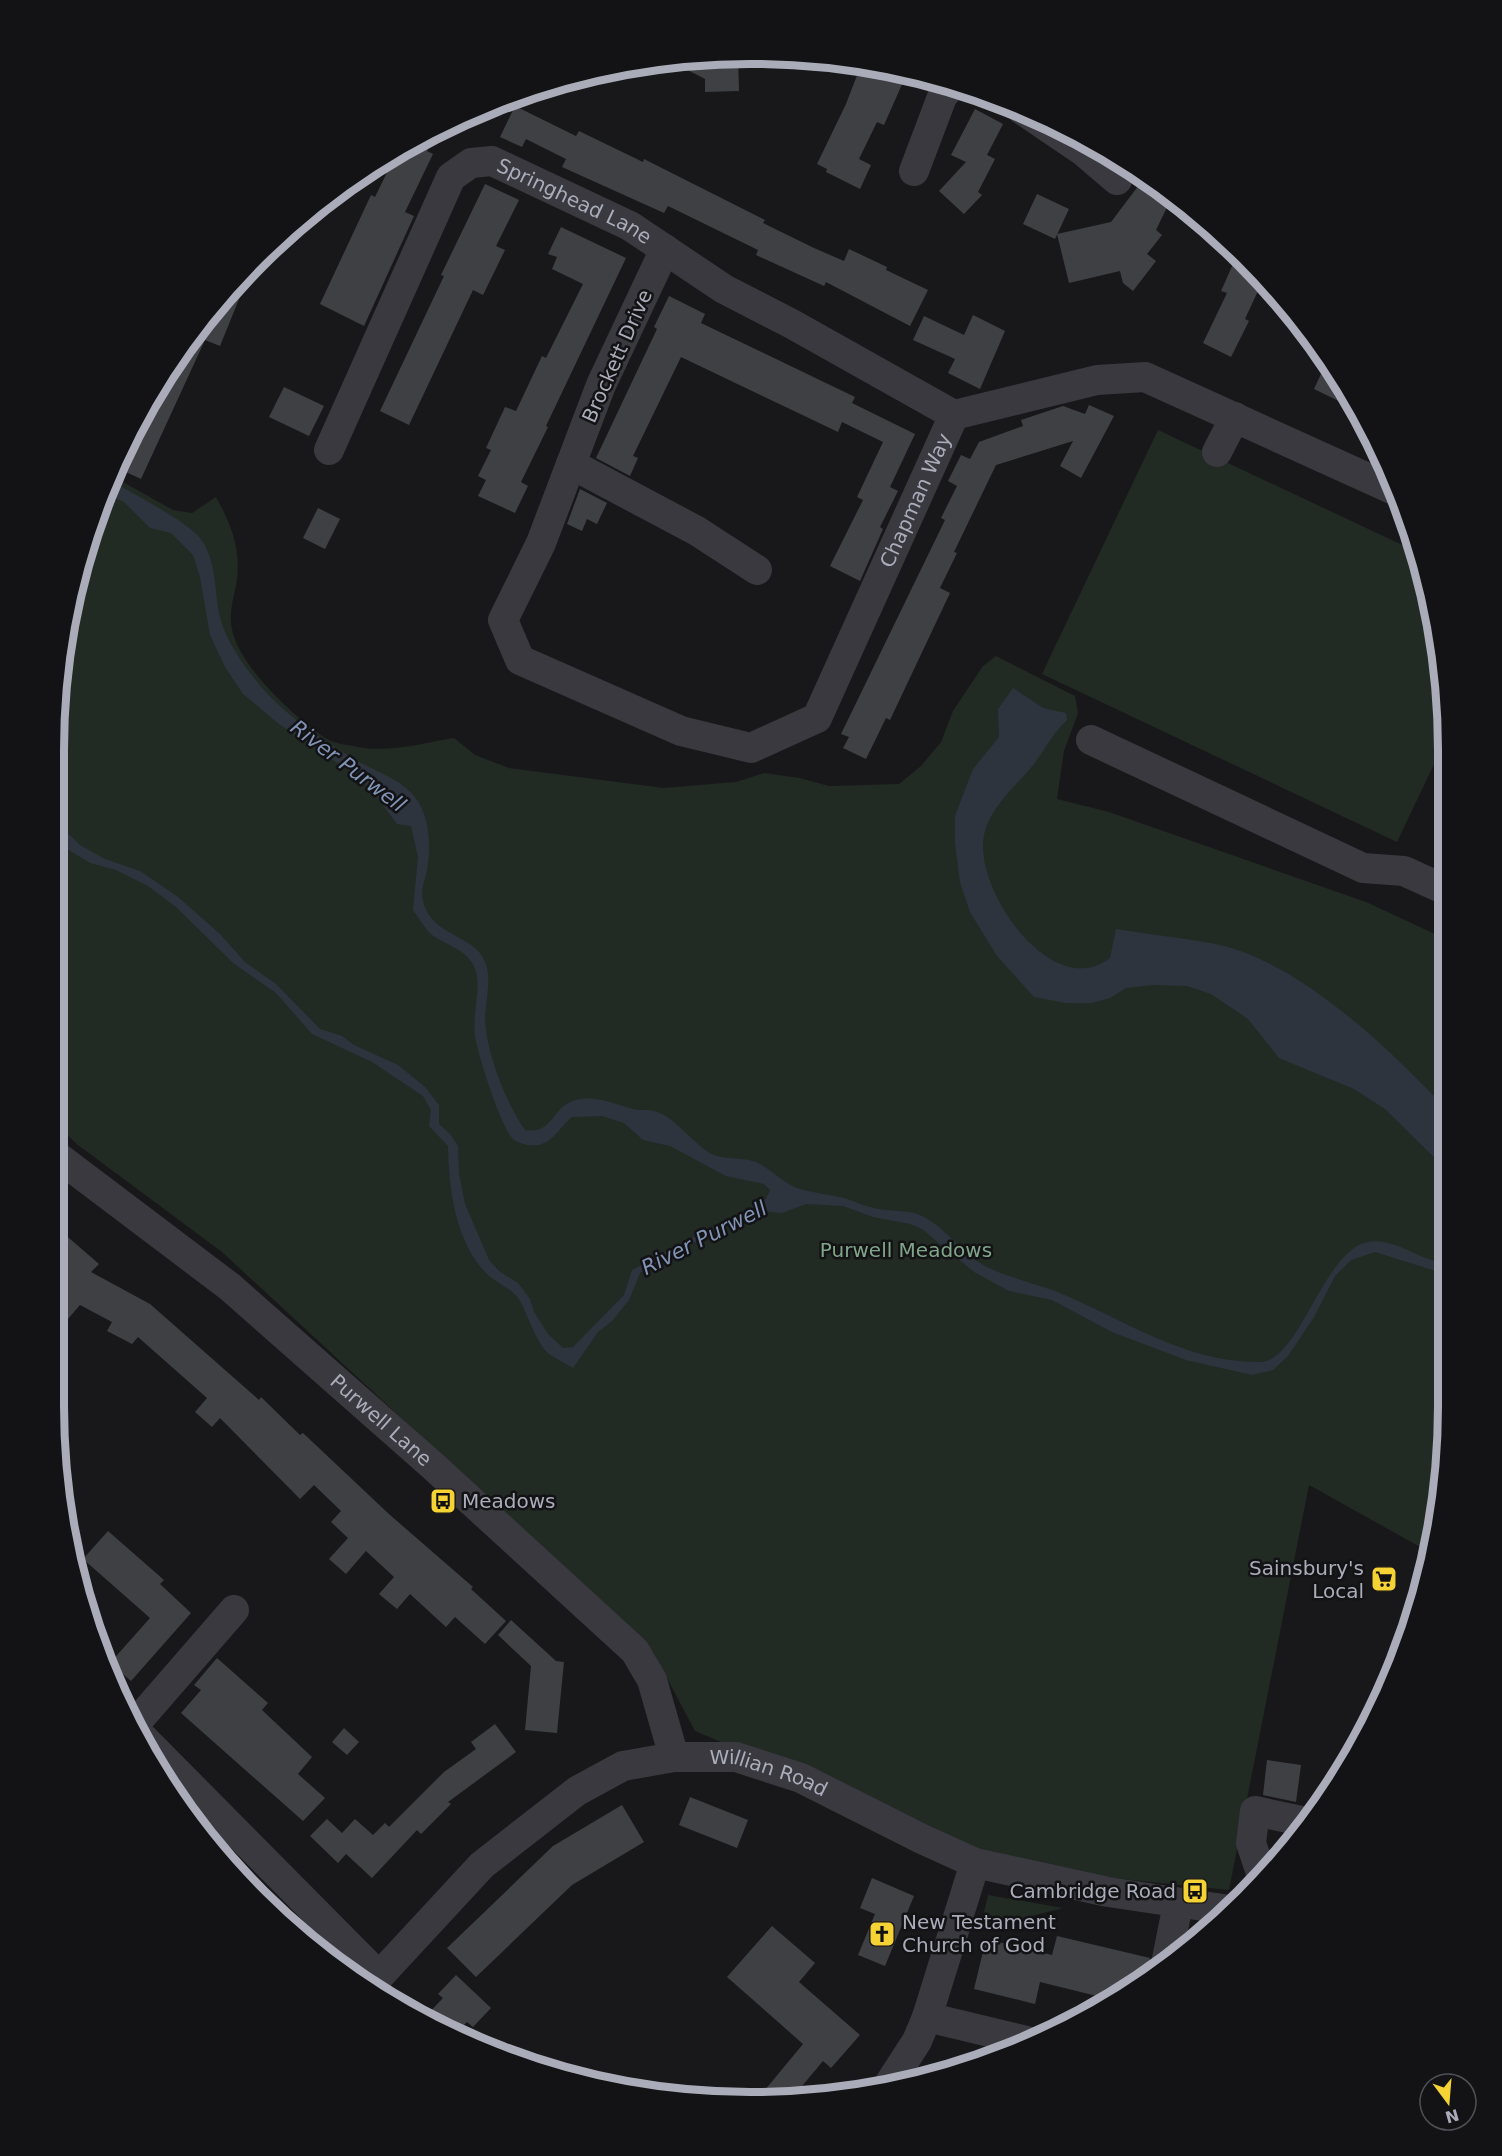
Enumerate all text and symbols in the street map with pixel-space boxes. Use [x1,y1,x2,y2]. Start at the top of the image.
street label: Springhead Lane [493,153,656,249]
street label: Brockett Drive [577,286,657,426]
street label: Chapman Way [875,429,956,571]
water label: River Purwell [286,715,410,817]
water label: River Purwell [637,1196,771,1280]
park label: Purwell Meadows [820,1238,992,1262]
street label: Purwell Lane [325,1369,437,1471]
bus stop icon: Meadows [428,1486,458,1516]
place label: Meadows [462,1489,556,1513]
place label: Sainsbury's Local [1249,1556,1364,1603]
supermarket icon: Sainsbury's Local [1369,1564,1399,1594]
street label: Willian Road [710,1745,832,1801]
bus stop icon: Cambridge Road [1180,1876,1210,1906]
place label: Cambridge Road [1010,1879,1176,1903]
place label: New Testament Church of God [902,1910,1056,1957]
church icon: New Testament Church of God [867,1919,897,1949]
north arrow [1418,2072,1478,2132]
text: N [1443,2105,1461,2127]

